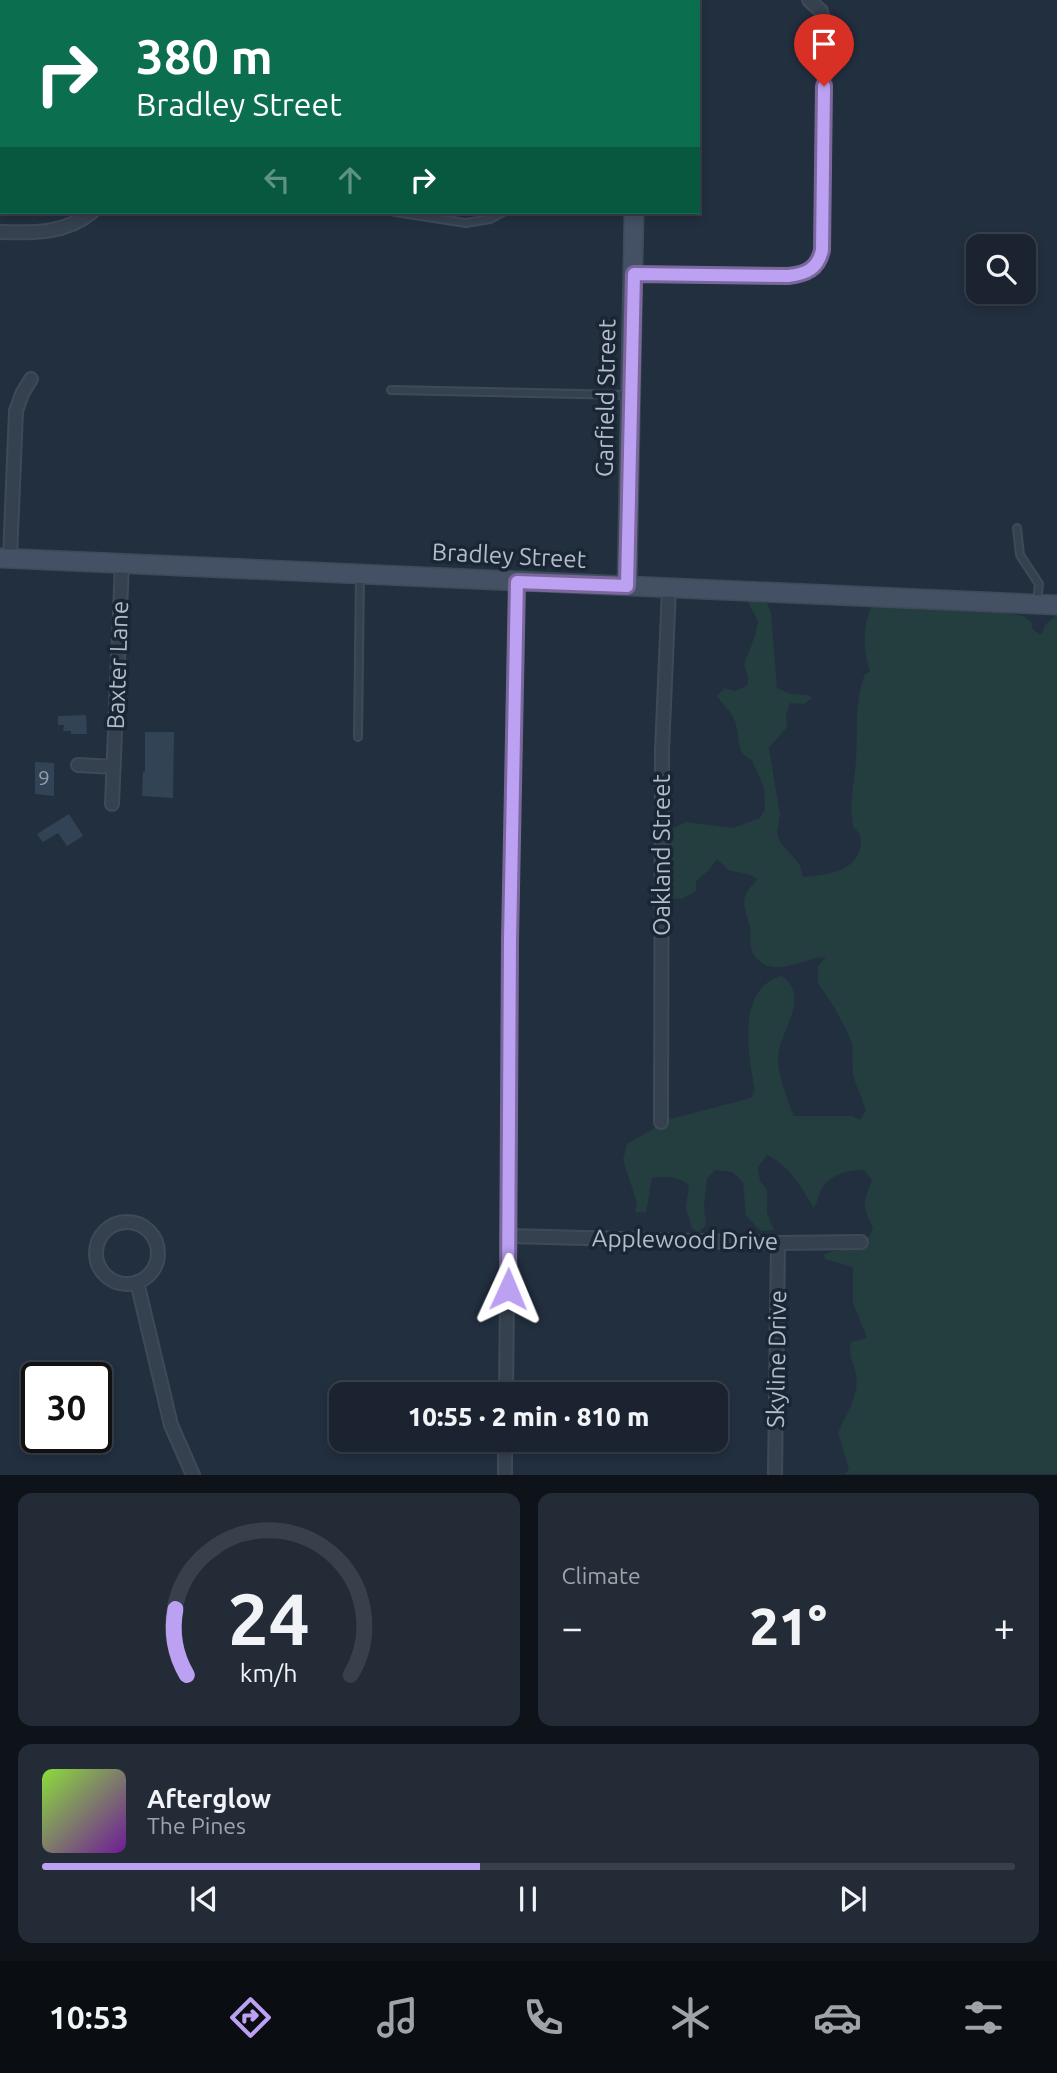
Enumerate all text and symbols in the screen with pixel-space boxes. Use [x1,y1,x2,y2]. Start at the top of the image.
pin [794,14,854,86]
icon: arrive [805,25,843,63]
icon: right [21,28,112,119]
text: 380 m [136,28,273,83]
text: Bradley Street [136,86,342,122]
icon: left [258,161,296,199]
icon: ahead [331,161,369,199]
icon: right [404,161,442,199]
map controls [966,234,1036,304]
button: search [966,234,1036,304]
street label: Garfield Street [591,318,620,477]
street label: Bradley Street [431,538,587,573]
street label: Baxter Lane [102,600,133,730]
house number: 9 [38,765,50,789]
street label: Oakland Street [648,773,675,936]
street label: Applewood Drive [592,1224,778,1255]
position arrow [471,1252,545,1326]
street label: Skyline Drive [762,1290,791,1428]
speed limit sign: 30 [21,1362,112,1453]
text: 10:55 · 2 min · 810 m [408,1402,649,1431]
text: Climate [562,1563,641,1588]
text: 24 [228,1578,310,1660]
text: 21° [749,1597,827,1655]
text: − [562,1606,583,1648]
text: + [994,1606,1015,1648]
text: km/h [240,1659,298,1687]
text: Afterglow [147,1784,271,1813]
text: The Pines [147,1813,246,1838]
icon: previous [185,1880,223,1918]
icon: pause [509,1880,547,1918]
icon: next [834,1880,872,1918]
icon: directions [226,1993,275,2042]
icon: music [373,1993,422,2042]
icon: phone [519,1993,568,2042]
icon: climate [666,1993,715,2042]
icon: car [813,1993,862,2042]
icon: filters [959,1993,1008,2042]
text: 10:53 [49,1999,129,2035]

